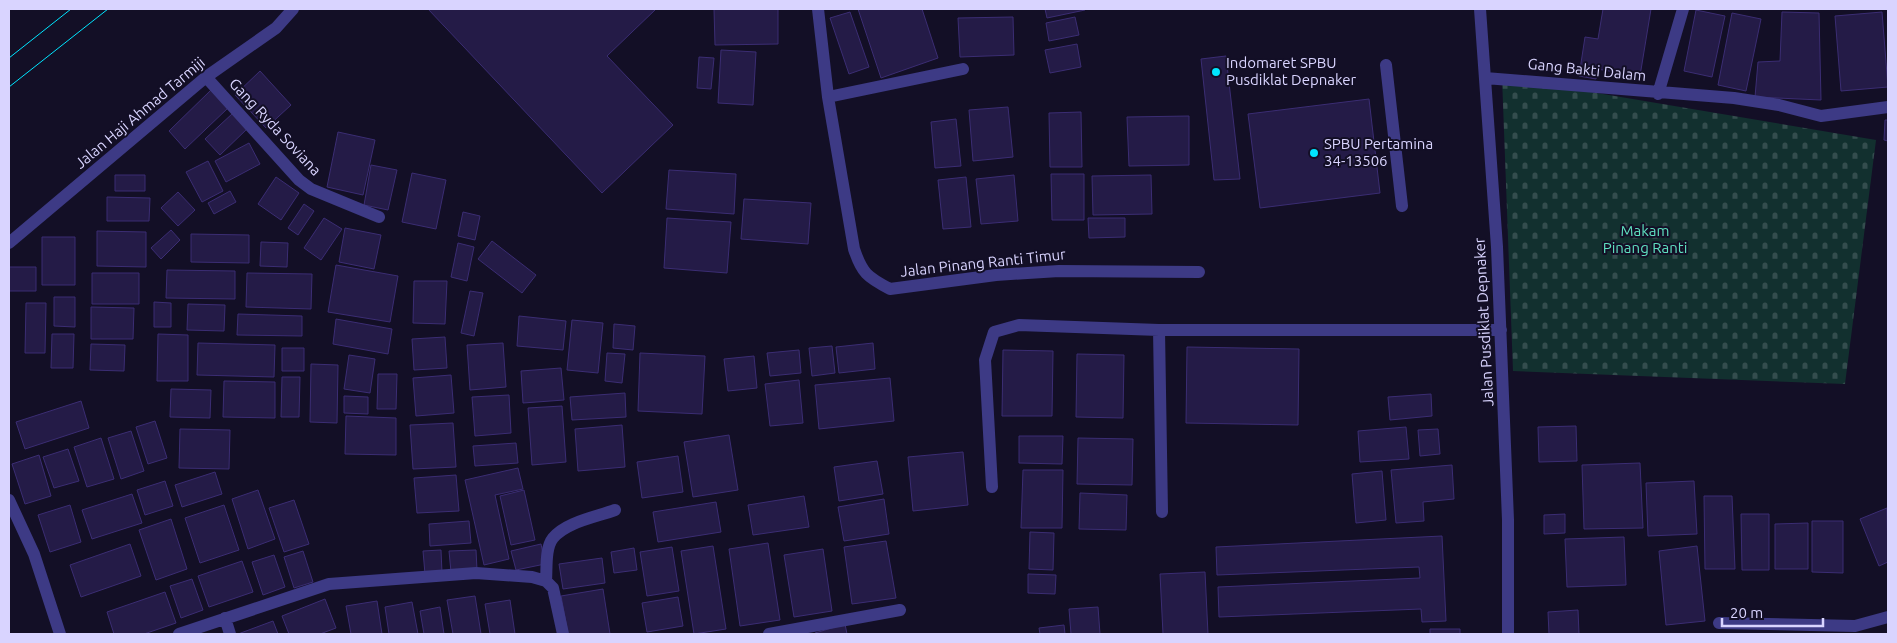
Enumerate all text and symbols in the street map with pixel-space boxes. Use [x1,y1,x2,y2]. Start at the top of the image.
street label: Jalan Haji Ahmad Tarmiji [71,53,208,172]
place label: Indomaret SPBU Pusdiklat Depnaker [1226,54,1357,88]
street label: Gang Bakti Dalam [1527,55,1647,84]
marker: Indomaret SPBU Pusdiklat Depnaker [1210,66,1222,78]
street label: Gang Ryda Soviana [226,75,325,179]
place label: SPBU Pertamina 34-13506 [1324,135,1433,169]
marker: SPBU Pertamina 34-13506 [1308,147,1320,159]
park label: Makam Pinang Ranti [1603,222,1687,256]
street label: Jalan Pusdiklat Depnaker [1471,237,1496,407]
street label: Jalan Pinang Ranti Timur [899,245,1067,280]
scale bar [1722,596,1823,628]
text: 20 m [1730,604,1763,621]

